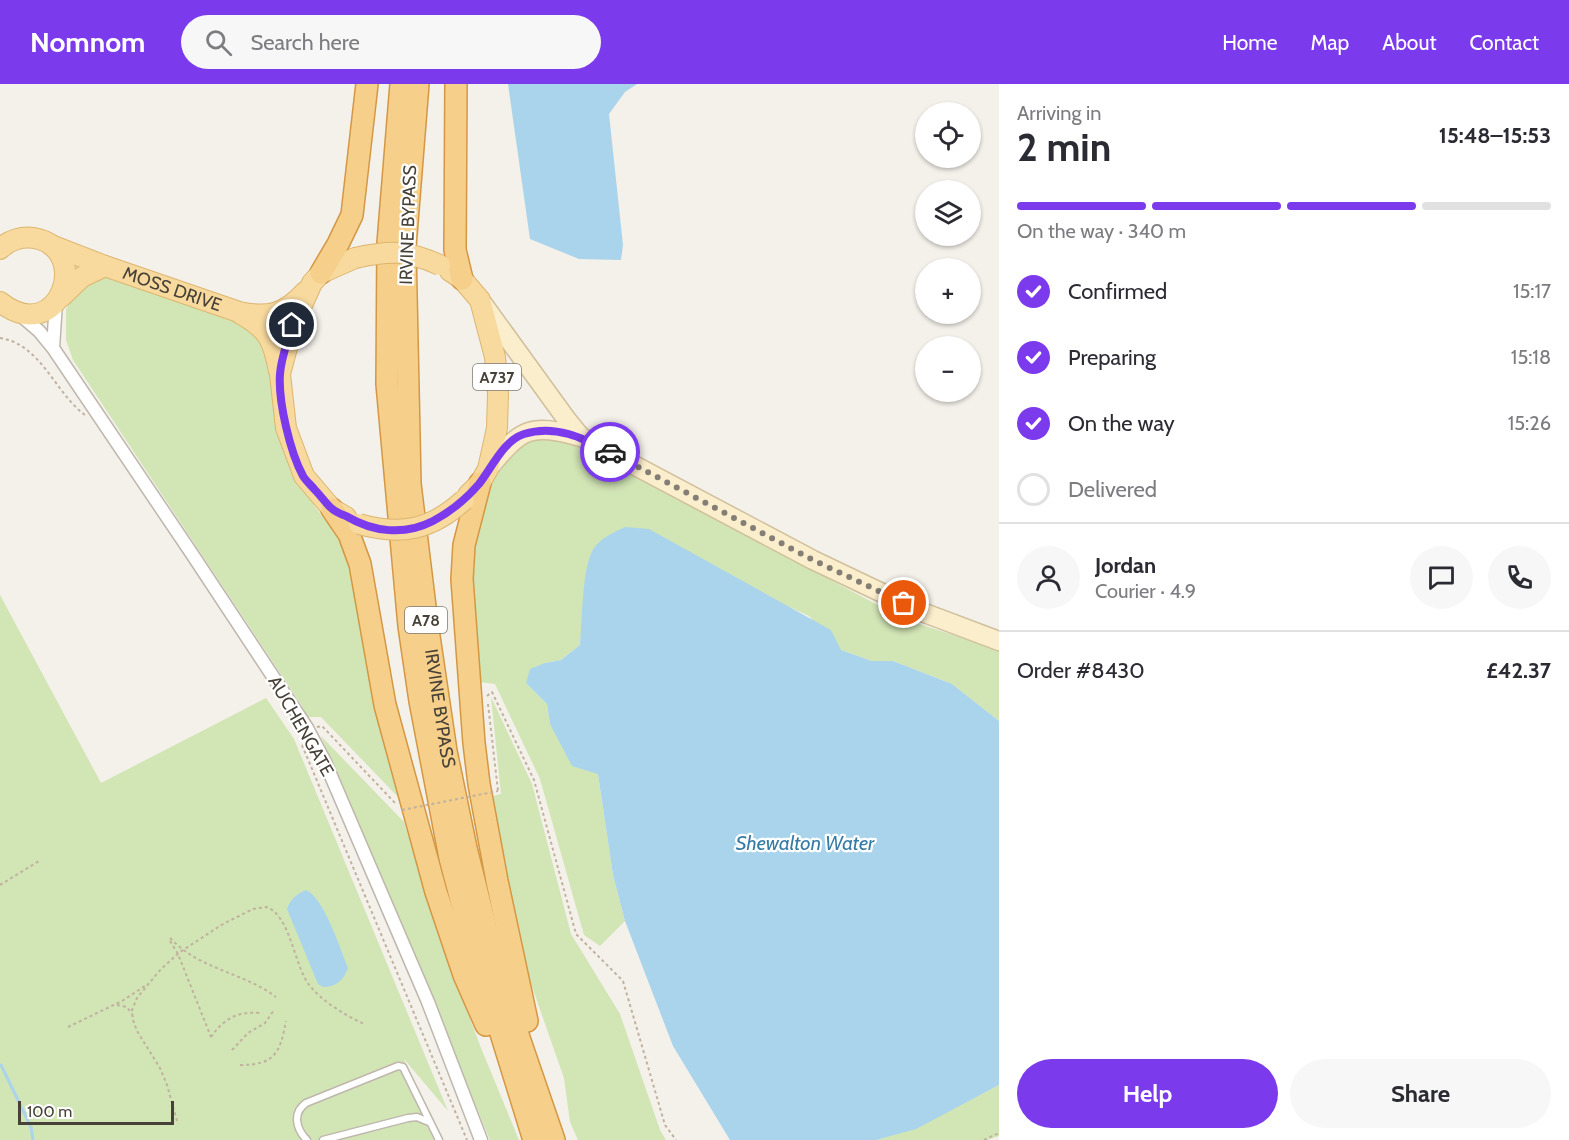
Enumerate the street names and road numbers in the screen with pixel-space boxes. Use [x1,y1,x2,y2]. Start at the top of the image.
street label: IRVINE BYPASS [395,165,421,285]
street label: MOSS DRIVE [120,262,225,316]
road number: A737 [473,364,521,390]
road number: A78 [405,607,447,633]
street label: IRVINE BYPASS [420,648,460,770]
street label: AUCHENGATE [263,672,339,780]

